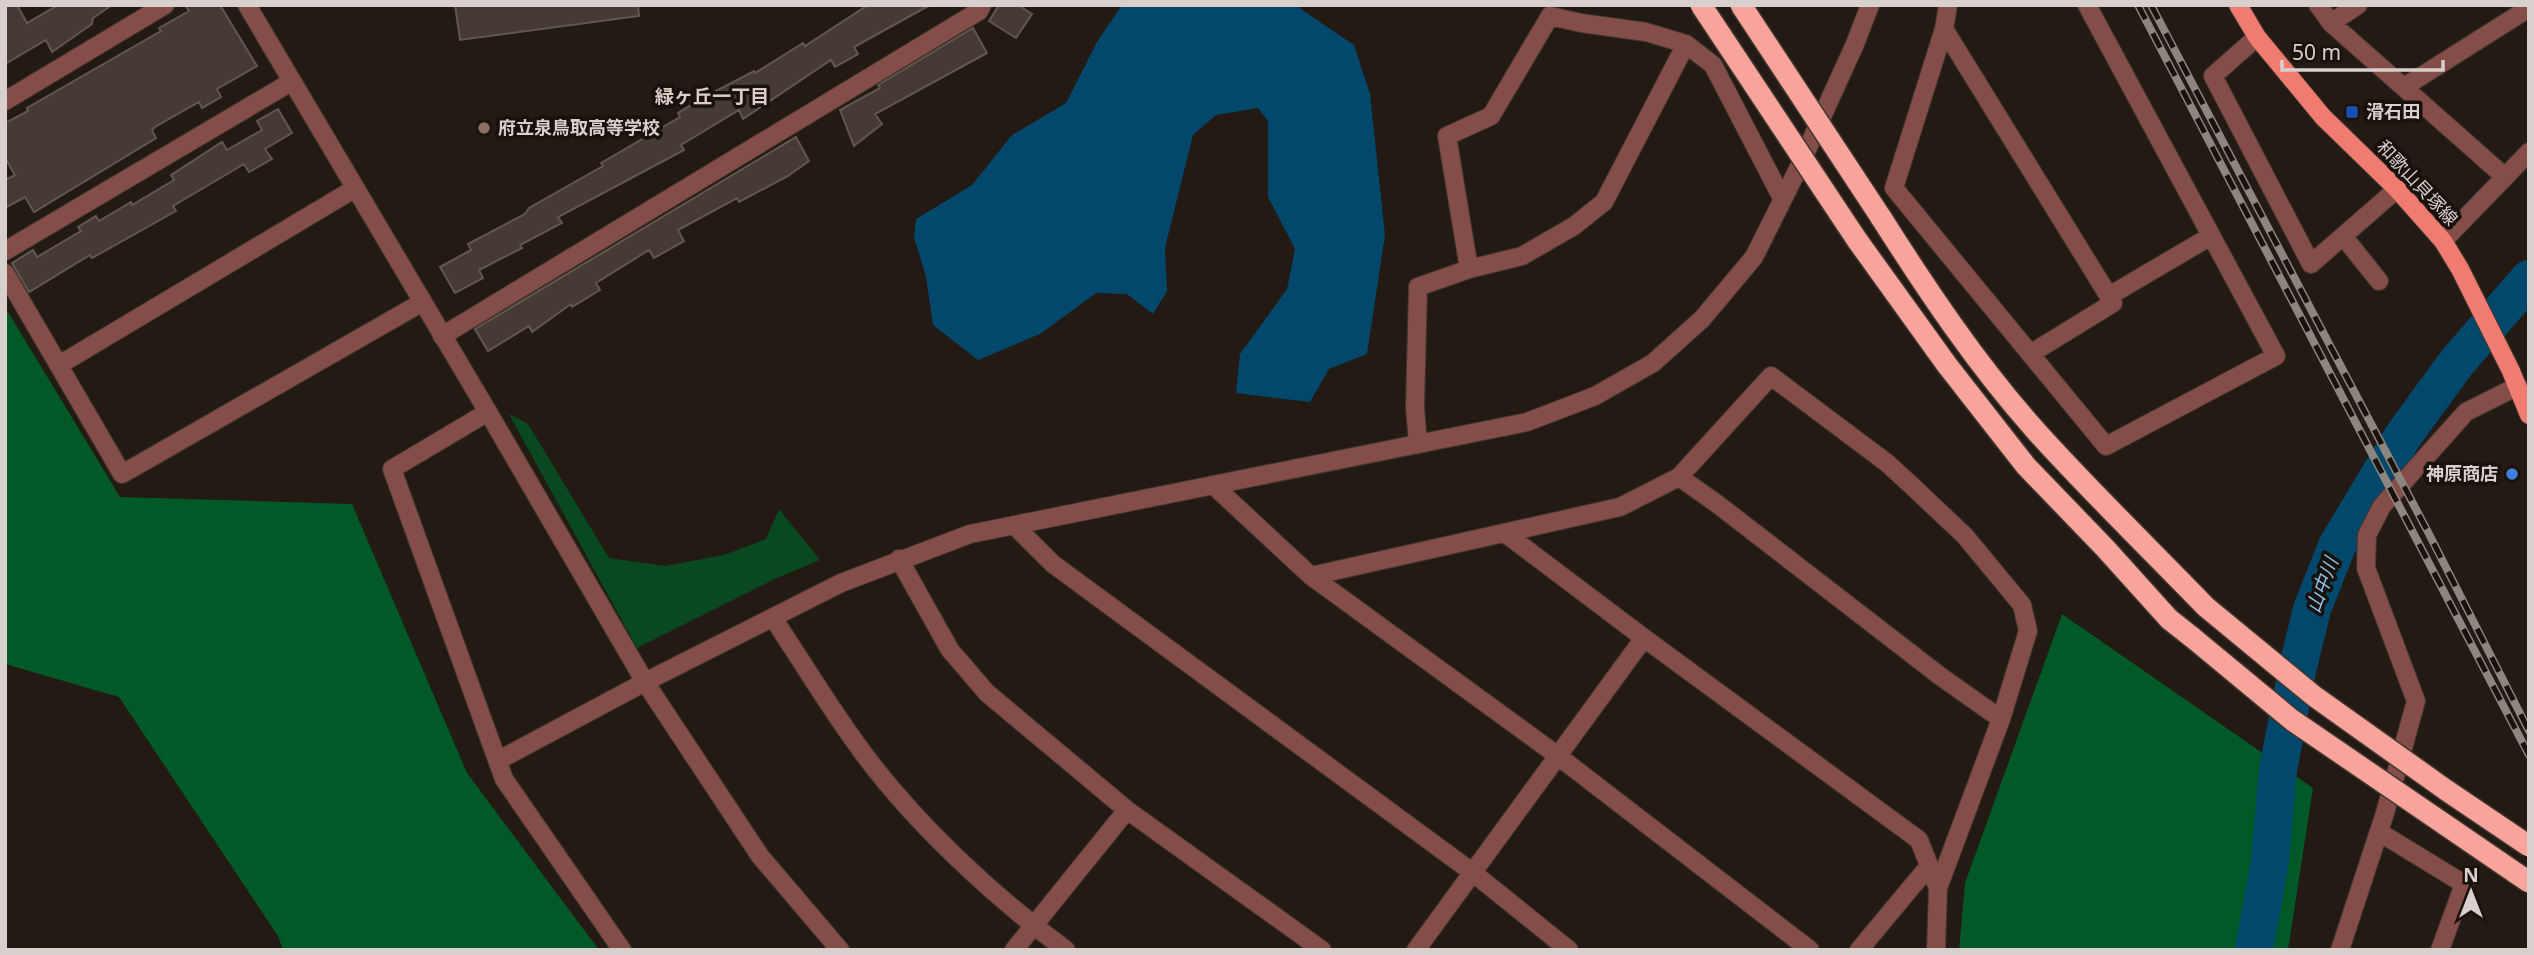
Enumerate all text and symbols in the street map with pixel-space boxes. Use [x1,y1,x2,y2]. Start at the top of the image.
scale bar [2282,28,2443,72]
text: 50 m [2292,38,2341,66]
district label: 緑ヶ丘一丁目 [655,83,769,109]
place label: 滑石田 [2366,99,2420,123]
marker: 滑石田 [2344,104,2360,120]
place label: 府立泉鳥取高等学校 [498,115,660,139]
marker: 府立泉鳥取高等学校 [476,120,492,136]
street label: 和歌山貝塚線 [2372,135,2463,230]
place label: 神原商店 [2426,461,2498,485]
marker: 神原商店 [2504,466,2520,482]
water label: 山中川 [2300,552,2345,616]
north arrow [2436,857,2506,927]
text: N [2463,862,2479,888]

